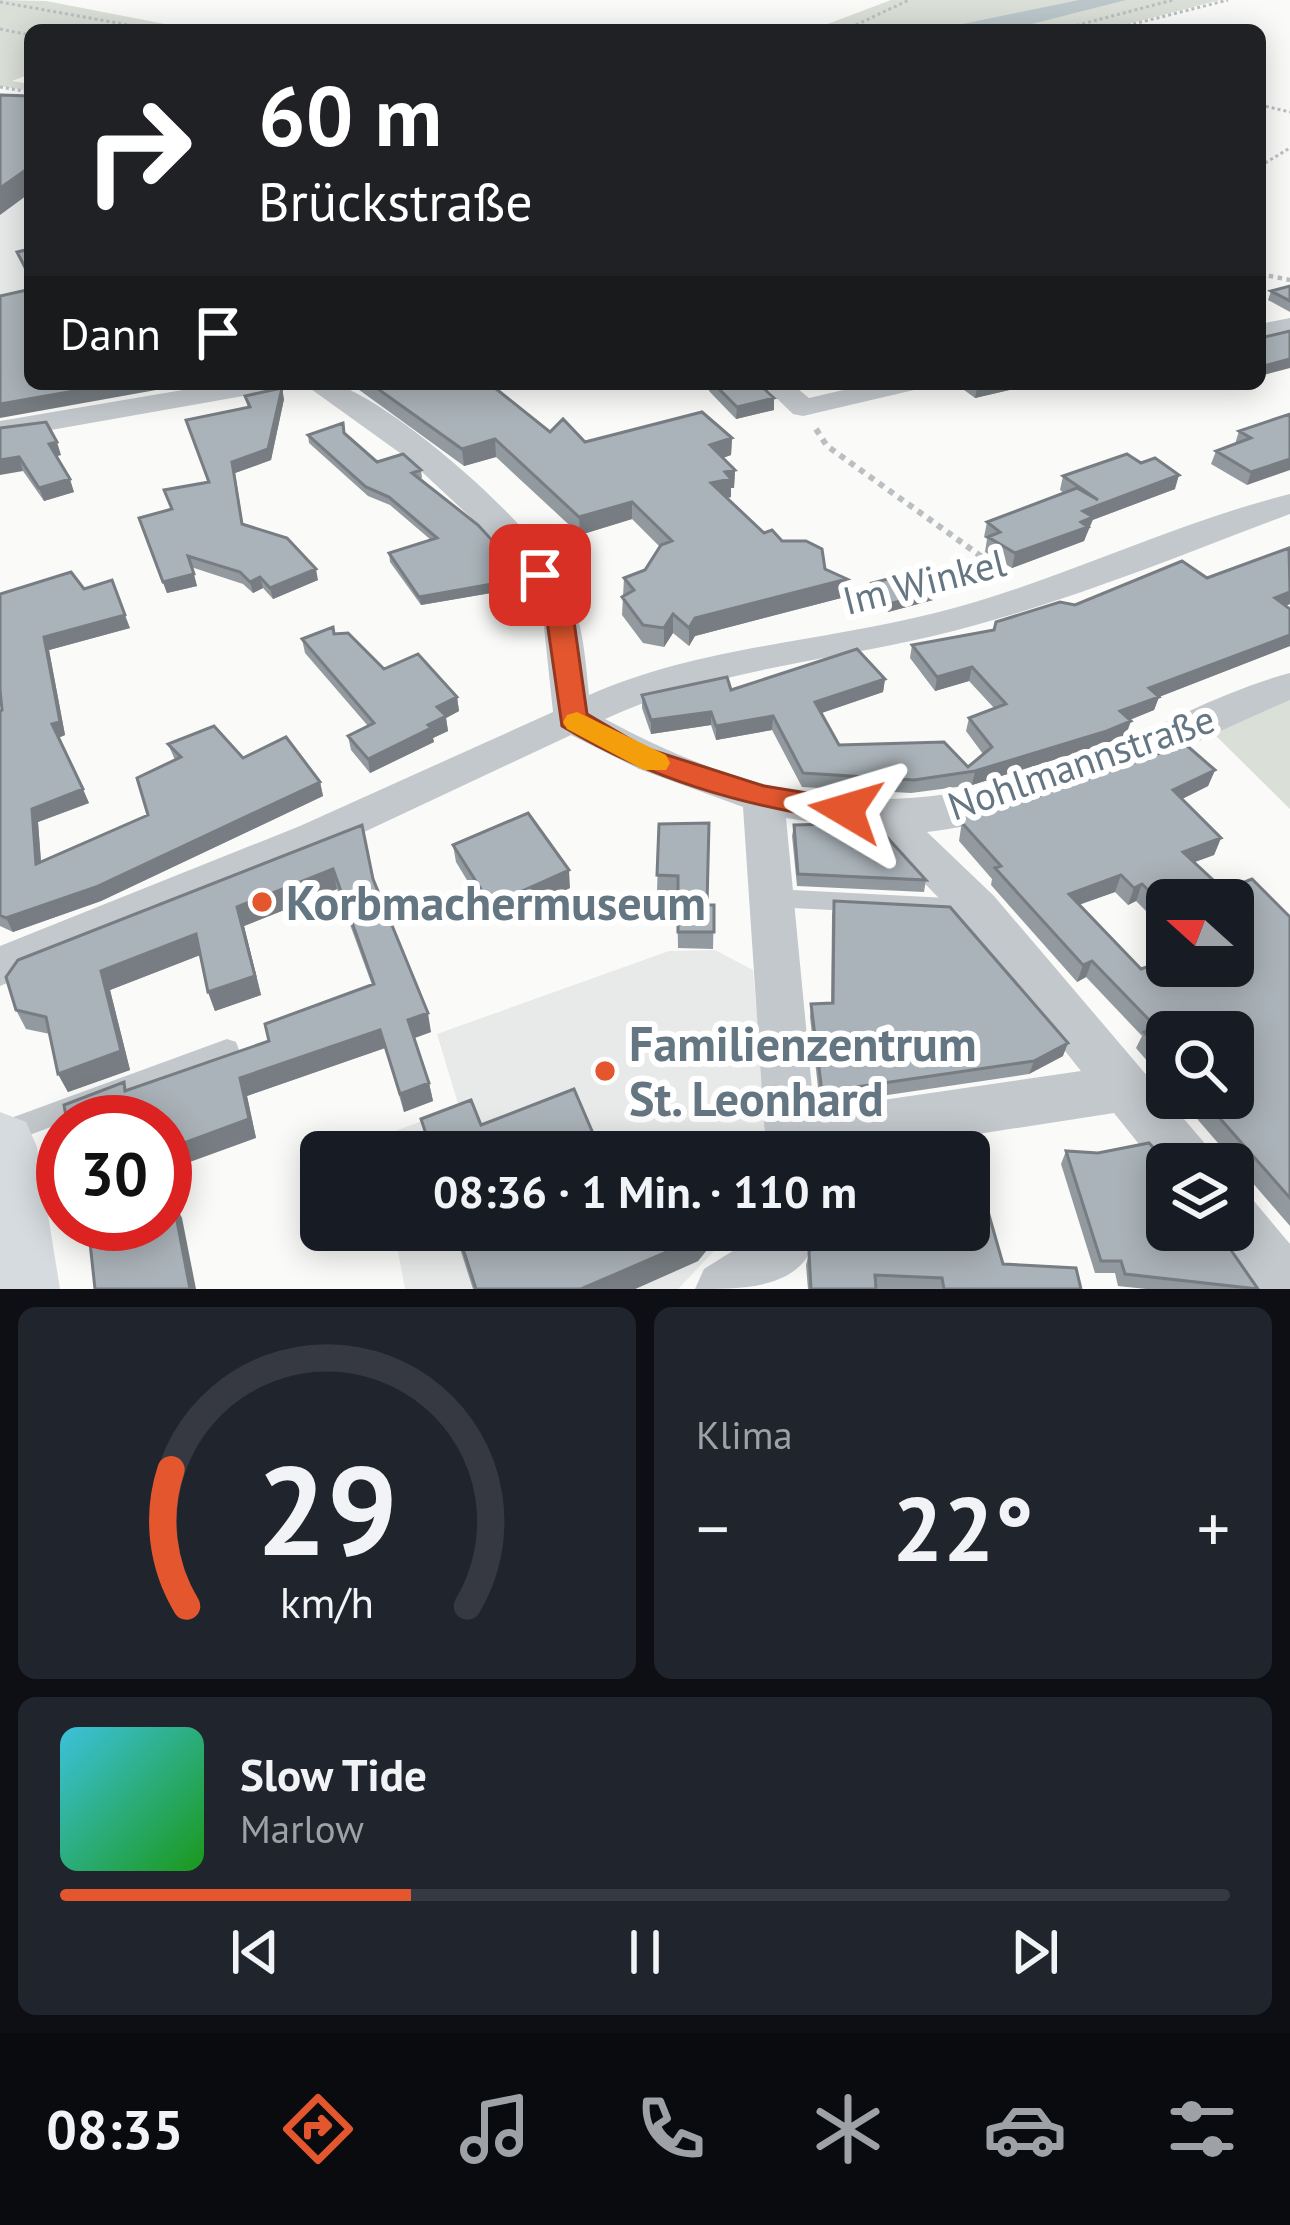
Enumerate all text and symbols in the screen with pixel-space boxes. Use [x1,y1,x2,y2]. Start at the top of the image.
text: 60 m [258,60,442,169]
icon: right [60,72,216,228]
text: Brückstraße [258,166,533,236]
icon: arrive [185,300,251,366]
text: Dann [60,304,161,362]
pin [489,524,591,626]
street label: Im Winkel [837,536,1011,626]
icon: arrive [507,542,573,608]
street label: Nohlmannstraße [941,693,1221,831]
position arrow [783,747,909,873]
place label: Korbmachermuseum [286,871,706,933]
north arrow [1146,879,1254,987]
map controls [1146,879,1254,1251]
marker: Korbmachermuseum [249,889,275,915]
button: search [1146,1011,1254,1119]
place label: Familienzentrum St. Leonhard [629,1012,977,1129]
marker: Familienzentrum St. Leonhard [592,1058,618,1084]
speed limit sign: 30 [36,1095,192,1251]
button: layers [1146,1143,1254,1251]
text: 08:36 · 1 Min. · 110 m [433,1162,857,1220]
text: Klima [696,1409,793,1460]
text: 29 [256,1428,398,1589]
text: 22° [892,1469,1034,1586]
text: − [696,1485,729,1570]
text: + [1197,1485,1230,1570]
text: km/h [280,1574,374,1630]
text: Slow Tide [240,1745,427,1803]
text: Marlow [240,1803,364,1854]
icon: previous [222,1919,288,1985]
icon: pause [612,1919,678,1985]
icon: next [1002,1919,1068,1985]
icon: directions [276,2087,360,2171]
icon: music [453,2087,537,2171]
icon: phone [629,2087,713,2171]
icon: climate [806,2087,890,2171]
icon: car [983,2087,1067,2171]
icon: filters [1160,2087,1244,2171]
text: 08:35 [46,2094,183,2164]

